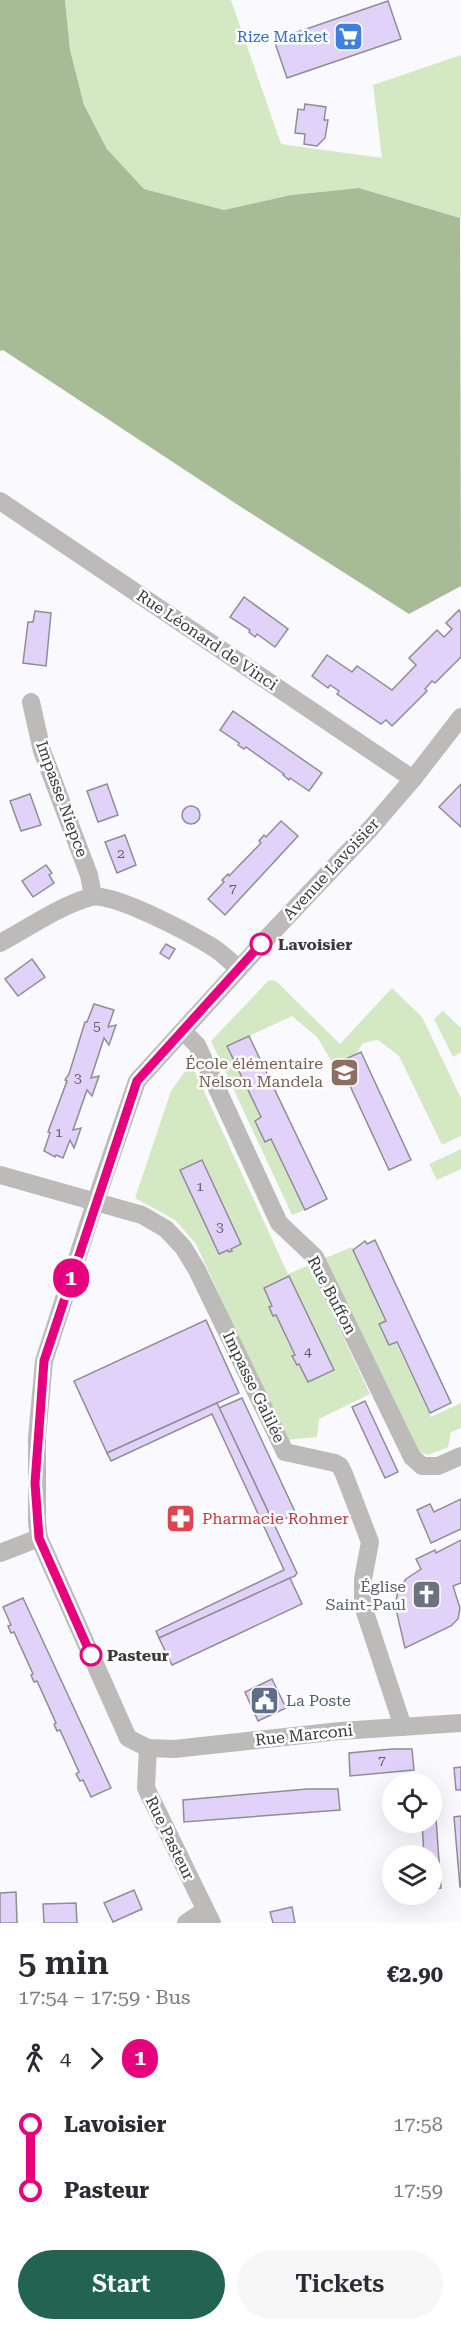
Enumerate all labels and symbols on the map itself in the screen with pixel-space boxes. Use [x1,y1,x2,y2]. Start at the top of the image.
supermarket icon: Rize Market [333,20,365,52]
place label: Rize Market [237,27,328,46]
street label: Rue Léonard de Vinci [133,586,281,694]
street label: Impasse Niepce [32,738,92,860]
street label: Avenue Lavoisier [279,814,383,924]
house number: 2 [117,845,125,861]
house number: 7 [229,880,237,896]
marker: Lavoisier [250,933,272,955]
place label: Lavoisier [278,935,352,954]
house number: 5 [93,1018,101,1034]
place label: École élémentaire Nelson Mandela [185,1054,323,1091]
school or university icon: École élémentaire Nelson Mandela [328,1056,360,1088]
house number: 3 [74,1070,82,1086]
house number: 1 [55,1124,63,1140]
house number: 1 [196,1178,204,1194]
house number: 3 [216,1219,224,1235]
street label: Rue Buffon [303,1253,361,1337]
line badge: 1 [52,1258,91,1298]
street label: Impasse Galilée [219,1328,289,1446]
house number: 4 [304,1343,312,1359]
pharmacy icon: Pharmacie Rohmer [165,1502,197,1534]
place label: Pharmacie Rohmer [202,1509,349,1528]
place label: Église Saint-Paul [325,1577,406,1614]
church icon: Église Saint-Paul [411,1579,443,1611]
marker: Pasteur [80,1644,102,1666]
place label: Pasteur [107,1646,169,1665]
public building icon: La Poste [249,1684,281,1716]
place label: La Poste [286,1691,351,1710]
street label: Rue Marconi [254,1720,354,1750]
house number: 7 [378,1752,386,1768]
street label: Rue Pasteur [142,1793,199,1883]

